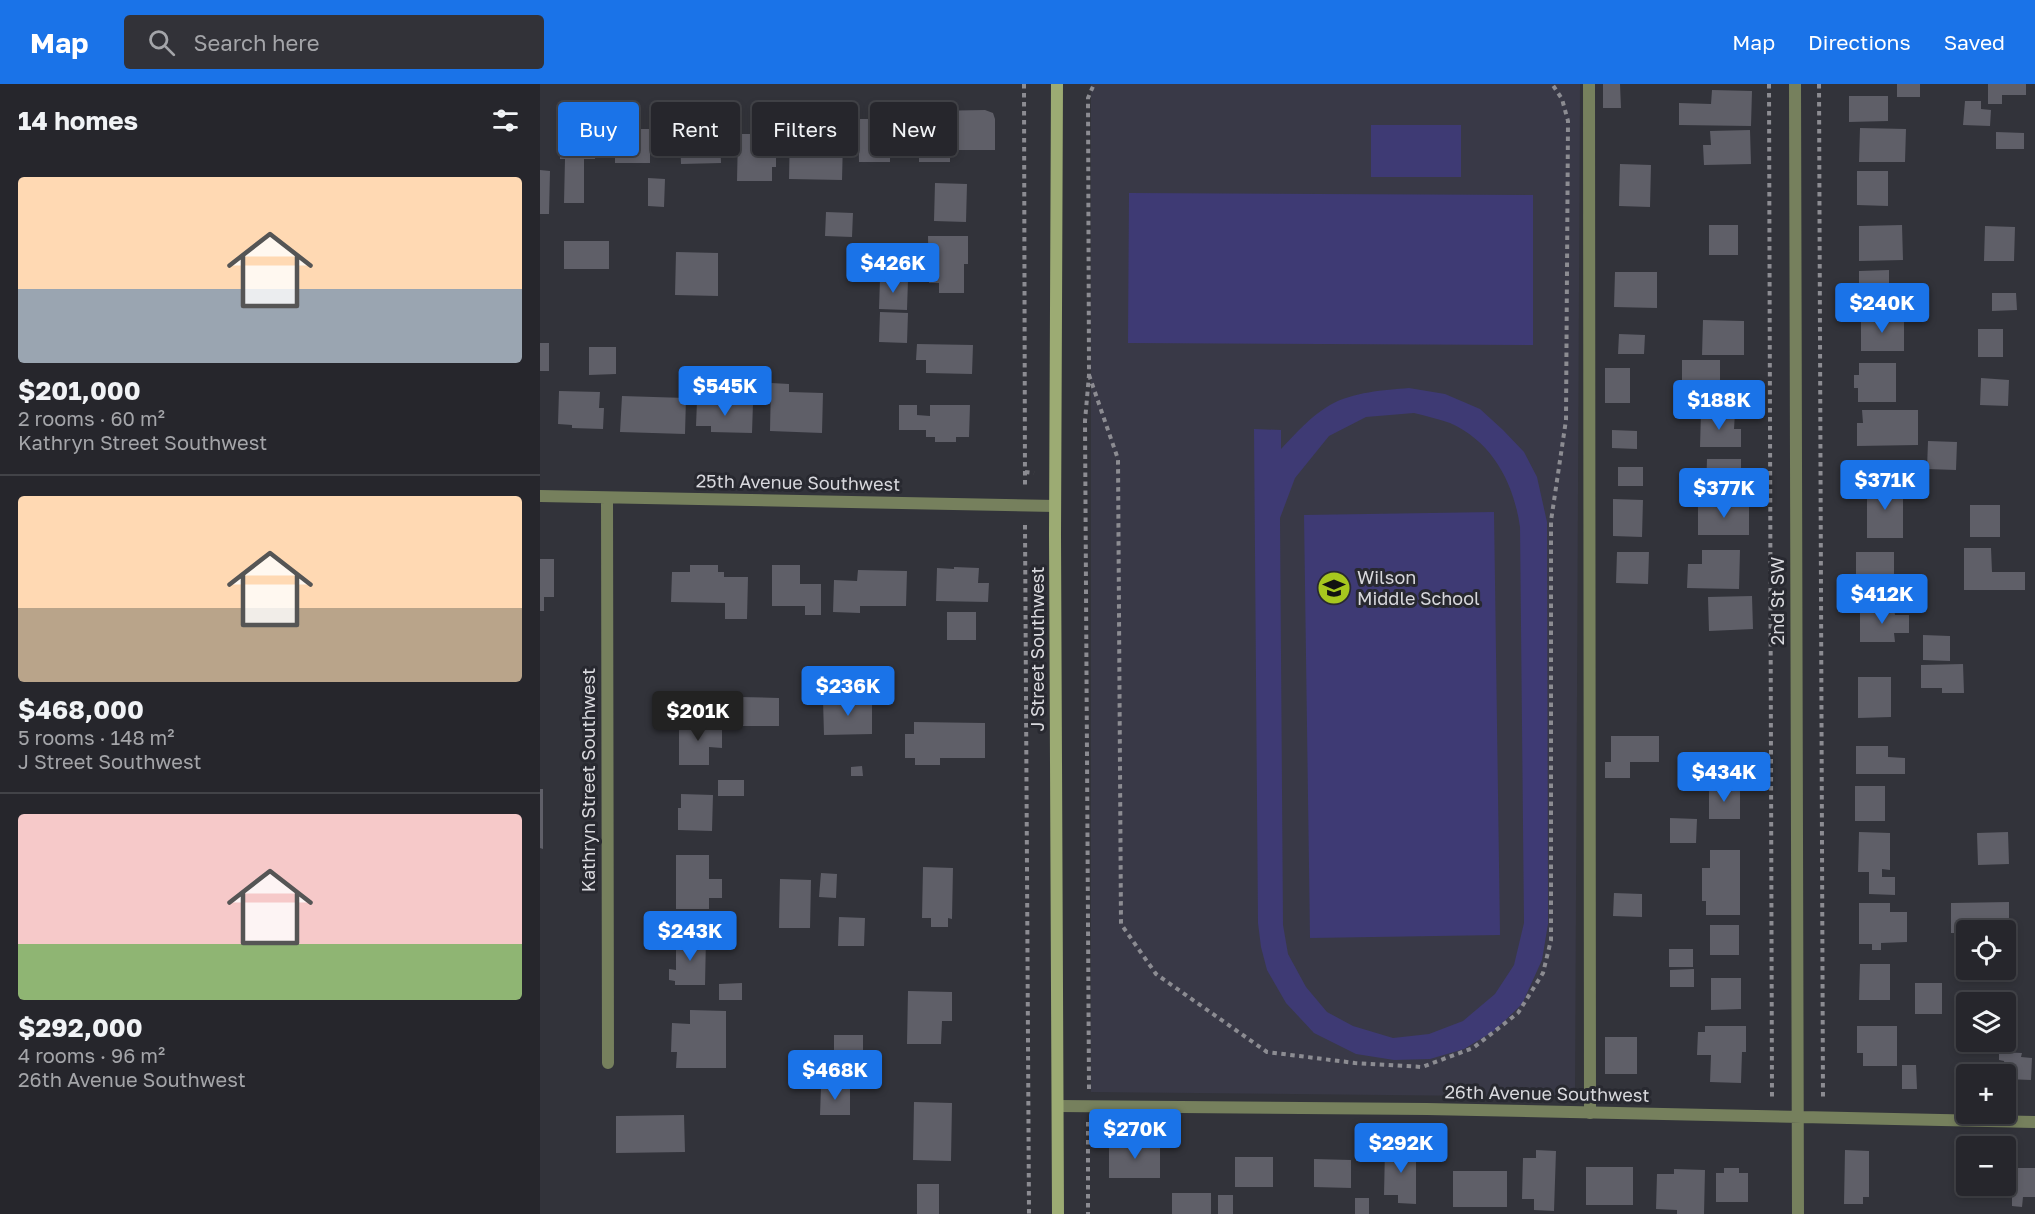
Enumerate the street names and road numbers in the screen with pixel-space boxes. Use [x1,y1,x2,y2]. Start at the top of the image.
street label: 25th Avenue Southwest [696,469,900,495]
street label: 2nd St SW [1766,557,1788,645]
street label: J Street Southwest [1026,566,1048,732]
street label: Kathryn Street Southwest [577,668,599,892]
street label: 26th Avenue Southwest [1444,1080,1650,1106]

